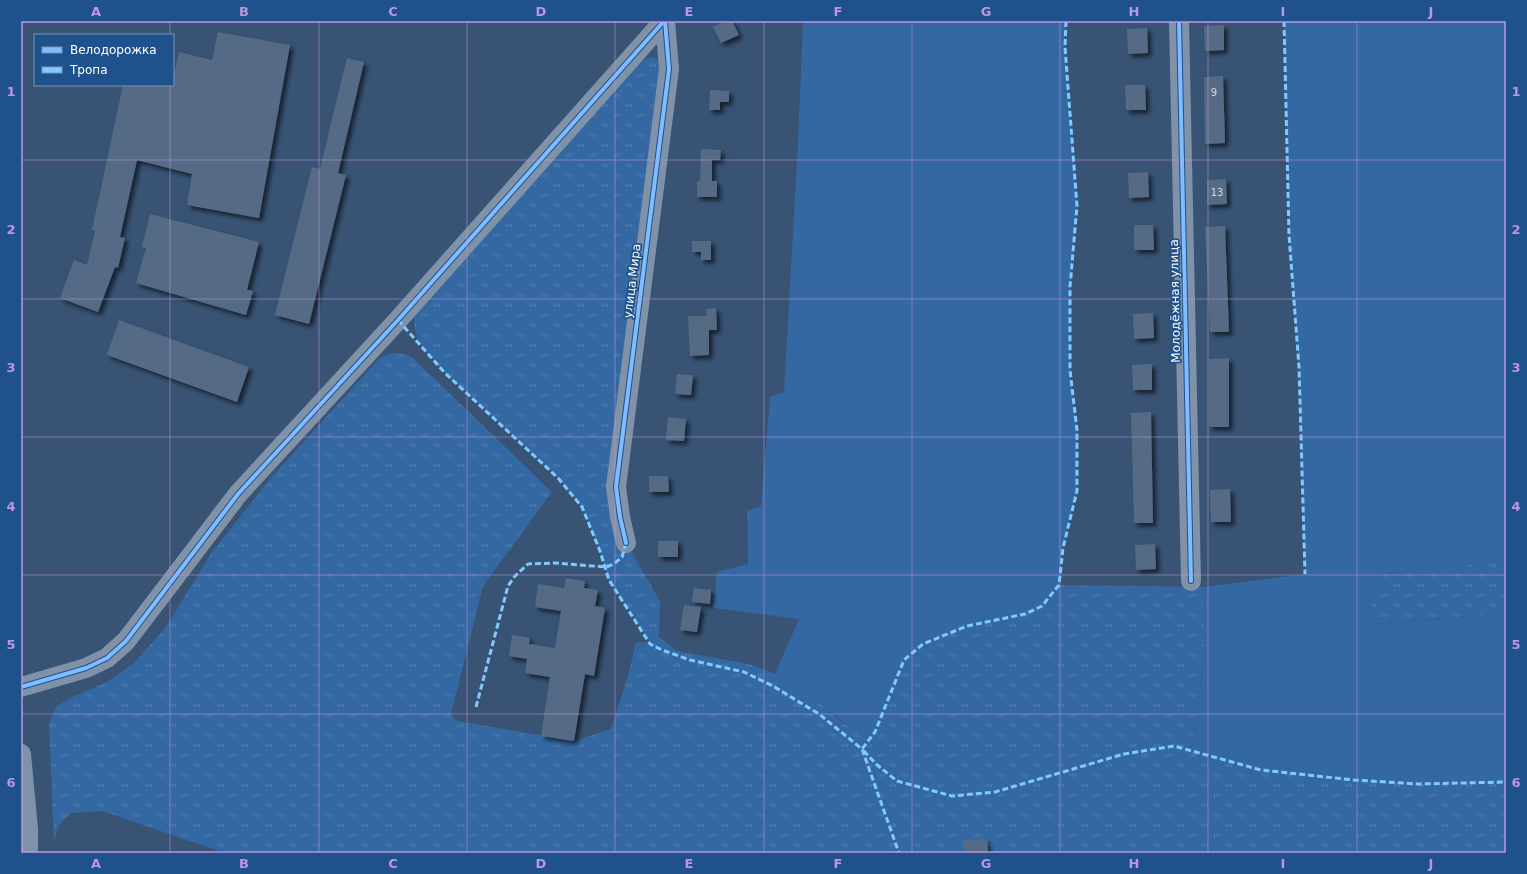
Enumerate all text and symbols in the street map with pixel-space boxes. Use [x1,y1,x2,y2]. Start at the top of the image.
text: A [91,4,101,19]
text: B [239,4,249,19]
text: C [388,4,398,19]
text: D [536,4,547,19]
text: E [685,4,693,19]
text: F [834,4,842,19]
text: G [981,4,991,19]
text: H [1129,4,1139,19]
text: I [1281,4,1285,19]
text: J [1428,4,1433,19]
legend [34,34,174,86]
text: Велодорожка [70,43,157,57]
text: Тропа [69,63,108,77]
text: 1 [6,84,16,99]
text: 1 [1511,84,1521,99]
house number: 9 [1211,87,1217,98]
house number: 13 [1211,187,1223,198]
text: 2 [6,222,16,237]
text: 2 [1511,222,1521,237]
street label: Молодёжная улица [1167,239,1183,363]
street label: улица Мира [620,243,644,319]
text: 3 [6,360,16,375]
text: 3 [1511,360,1521,375]
text: 4 [6,499,16,514]
text: 4 [1511,499,1521,514]
text: 5 [6,637,16,652]
text: 5 [1511,637,1521,652]
text: 6 [6,775,16,790]
text: 6 [1511,775,1521,790]
text: A [91,856,101,871]
text: B [239,856,249,871]
text: C [388,856,398,871]
text: D [536,856,547,871]
text: E [685,856,693,871]
text: F [834,856,842,871]
text: G [981,856,991,871]
text: H [1129,856,1139,871]
text: I [1281,856,1285,871]
text: J [1428,856,1433,871]

